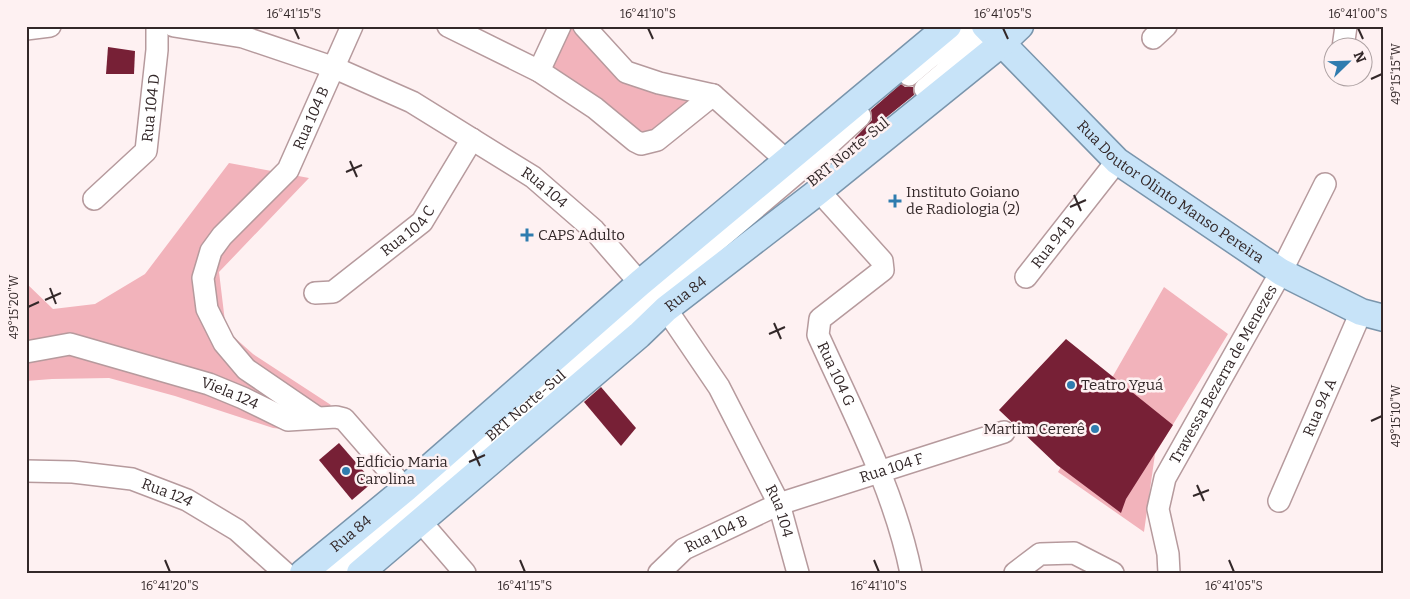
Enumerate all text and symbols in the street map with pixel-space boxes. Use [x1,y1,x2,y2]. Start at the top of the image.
text: 16°41'15"S [267,7,321,21]
text: 16°41'10"S [620,7,676,21]
text: 16°41'05"S [974,7,1032,21]
text: 16°41'00"S [1329,7,1387,21]
north arrow [1322,38,1372,88]
text: 49°15'15"W [1389,43,1403,105]
text: N [1350,49,1370,66]
street label: Rua 104 D [138,73,163,143]
street label: Rua 104 B [289,84,333,153]
street label: BRT Norte-Sul [803,114,893,190]
street label: Rua Doutor Olinto Manso Pereira [1073,117,1267,267]
street label: Rua 104 [518,163,571,212]
place label: Instituto Goiano de Radiologia (2) [906,183,1020,218]
marker: Instituto Goiano de Radiologia (2) [888,194,902,208]
street label: Rua 104 C [377,202,439,260]
street label: Rua 94 B [1027,213,1079,272]
place label: CAPS Adulto [538,226,625,244]
marker: CAPS Adulto [520,228,534,242]
street label: Rua 84 [661,272,710,316]
text: 49°15'20"W [7,274,21,339]
street label: Travessa Bezerra de Menezes [1166,282,1281,467]
street label: Rua 104 G [813,339,859,409]
street label: BRT Norte-Sul [482,366,569,445]
street label: Viela 124 [199,373,262,413]
street label: Rua 94 A [1299,375,1340,439]
place label: Teatro Yguá [1081,376,1163,394]
marker: Teatro Yguá [1065,379,1077,391]
text: 49°15'10"W [1389,384,1403,447]
place label: Martim Cererê [983,420,1085,438]
marker: Martim Cererê [1089,423,1101,435]
street label: Rua 104 F [857,449,926,487]
place label: Edficio Maria Carolina [356,453,448,488]
marker: Edficio Maria Carolina [340,465,352,477]
street label: Rua 124 [139,475,196,511]
street label: Rua 104 [762,482,797,540]
street label: Rua 84 [327,511,375,556]
street label: Rua 104 B [682,511,750,556]
text: 16°41'20"S [141,579,199,593]
text: 16°41'15"S [498,579,552,593]
text: 16°41'10"S [851,579,907,593]
text: 16°41'05"S [1205,579,1263,593]

